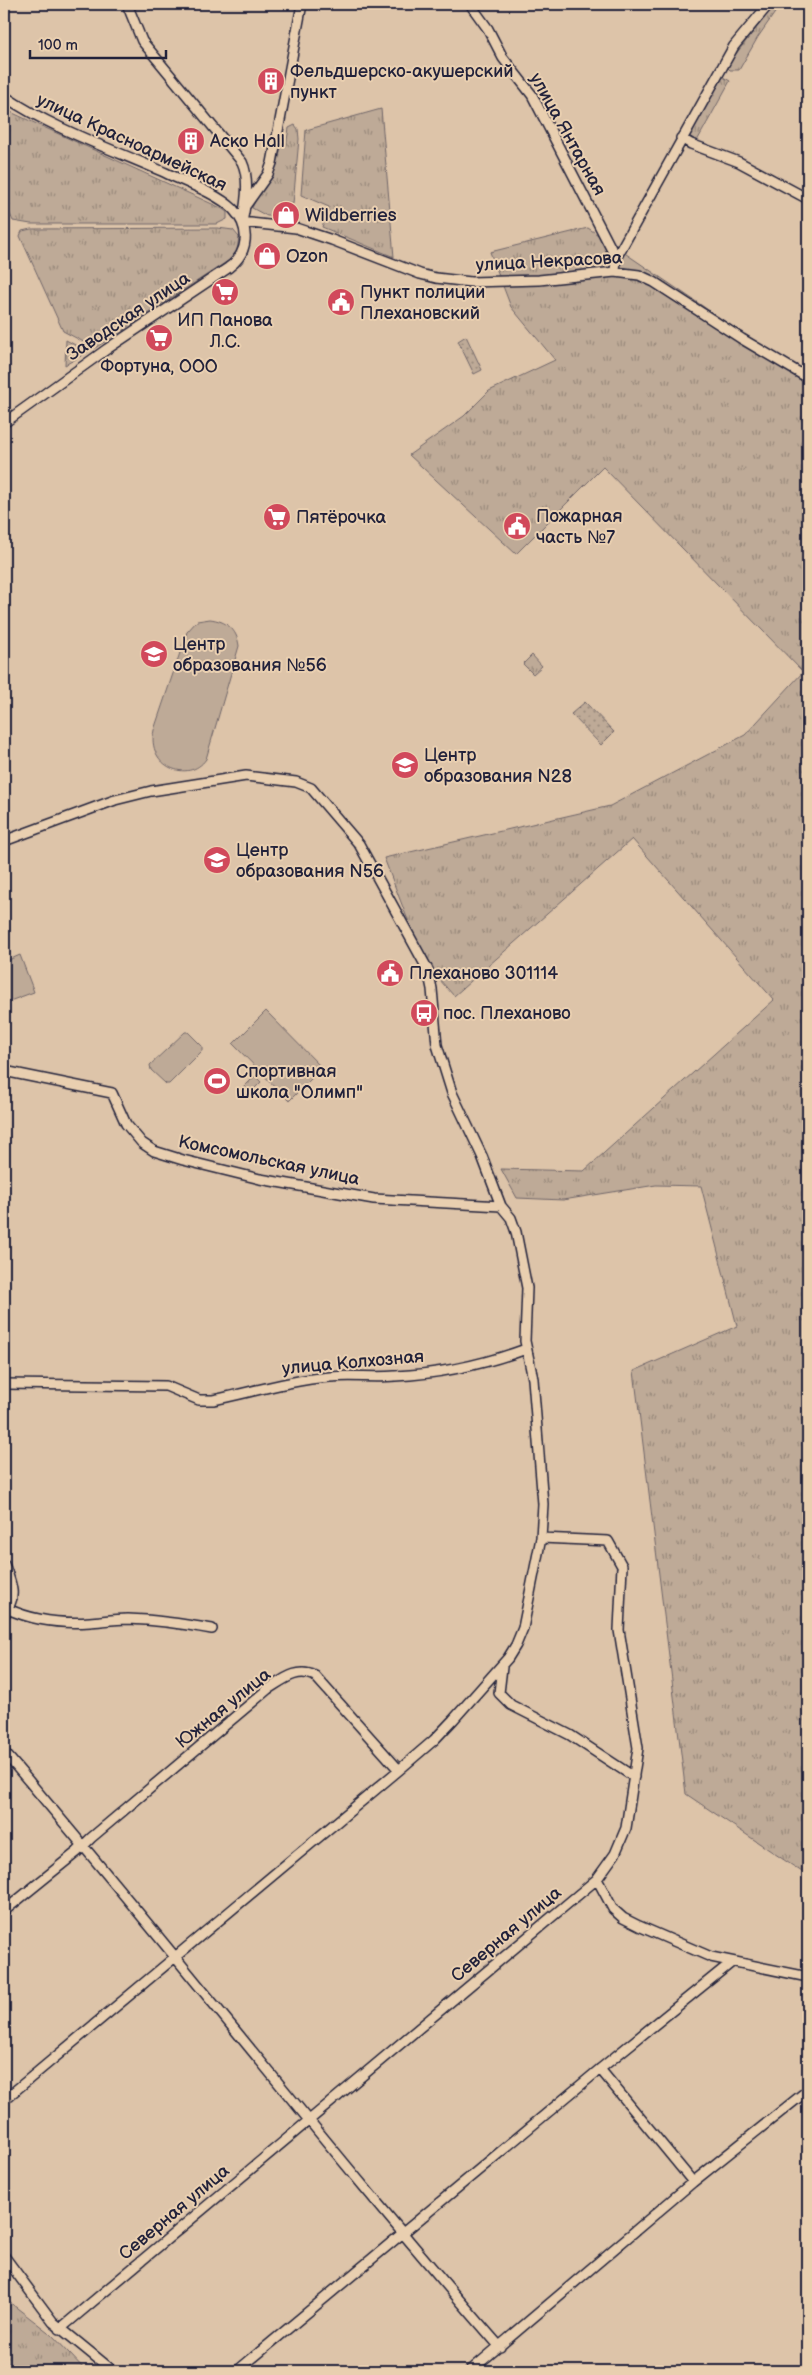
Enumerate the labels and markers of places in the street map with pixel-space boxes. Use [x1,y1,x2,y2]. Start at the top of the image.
place label: Фельдшерско-акушерский пункт [290,61,514,103]
building icon: Фельдшерско-акушерский пункт [256,66,286,96]
building icon: Аско Hall [176,126,206,156]
place label: Аско Hall [209,131,285,152]
shop icon: Wildberries [271,200,301,230]
place label: Wildberries [305,205,397,226]
shop icon: Ozon [252,241,282,271]
place label: Ozon [286,246,328,267]
supermarket icon: ИП Панова Л.С. [210,277,240,307]
place label: Пункт полиции Плехановский [360,282,485,324]
public building icon: Пункт полиции Плехановский [326,287,356,317]
place label: ИП Панова Л.С. [177,310,273,352]
supermarket icon: Фортуна, ООО [144,323,174,353]
place label: Фортуна, ООО [100,356,218,377]
supermarket icon: Пятёрочка [262,502,292,532]
place label: Пожарная часть №7 [536,506,622,548]
place label: Пятёрочка [296,507,387,528]
public building icon: Пожарная часть №7 [502,511,532,541]
place label: Центр образования №56 [173,634,327,676]
school or university icon: Центр образования №56 [139,639,169,669]
place label: Центр образования N28 [424,745,572,787]
school or university icon: Центр образования N28 [390,750,420,780]
place label: Центр образования N56 [236,840,384,882]
school or university icon: Центр образования N56 [202,845,232,875]
public building icon: Плеханово 301114 [375,958,405,988]
place label: Плеханово 301114 [409,963,558,984]
bus stop icon: пос. Плеханово [409,998,439,1028]
place label: пос. Плеханово [443,1003,571,1024]
place label: Спортивная школа "Олимп" [236,1061,363,1103]
sports icon: Спортивная школа "Олимп" [202,1066,232,1096]

